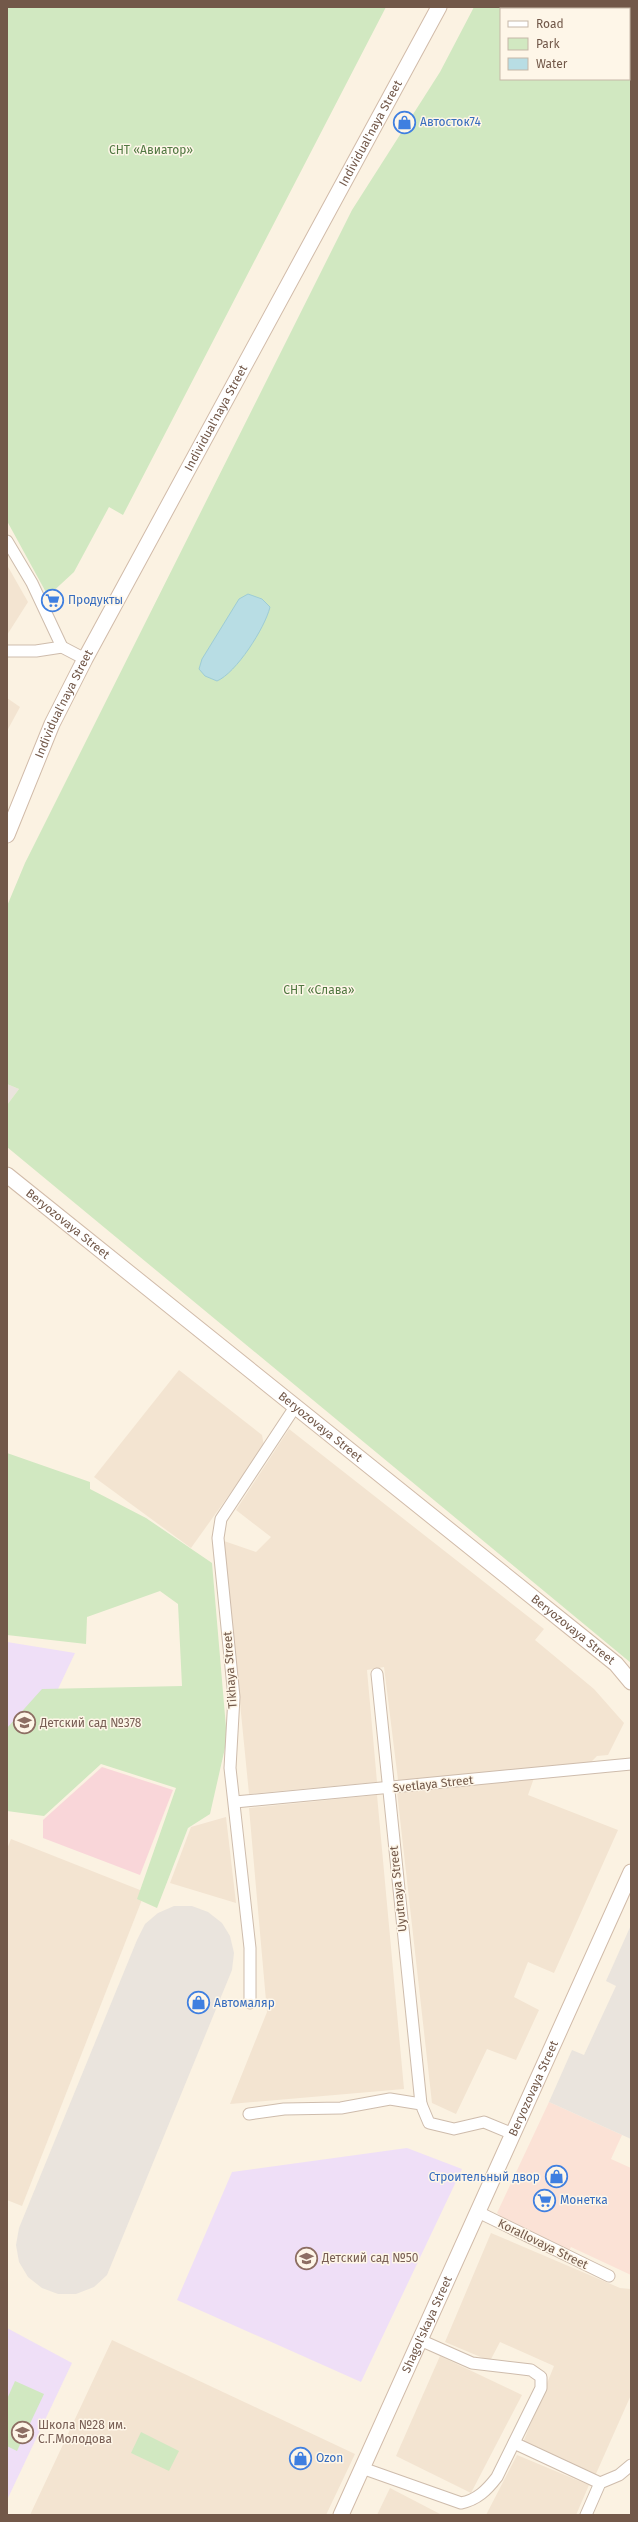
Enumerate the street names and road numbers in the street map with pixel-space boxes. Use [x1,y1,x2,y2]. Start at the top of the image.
street label: Individual'naya Street [336,77,405,189]
street label: Individual'naya Street [181,362,251,473]
street label: Individual'naya Street [32,647,96,760]
street label: Beryozovaya Street [23,1186,113,1262]
street label: Beryozovaya Street [276,1389,366,1465]
street label: Beryozovaya Street [528,1592,618,1668]
street label: Tikhaya Street [220,1630,240,1709]
street label: Svetlaya Street [392,1773,475,1795]
street label: Uyutnaya Street [386,1845,409,1933]
street label: Beryozovaya Street [506,2038,561,2138]
street label: Korallovaya Street [496,2216,591,2272]
street label: Shagol'skaya Street [399,2273,455,2375]

